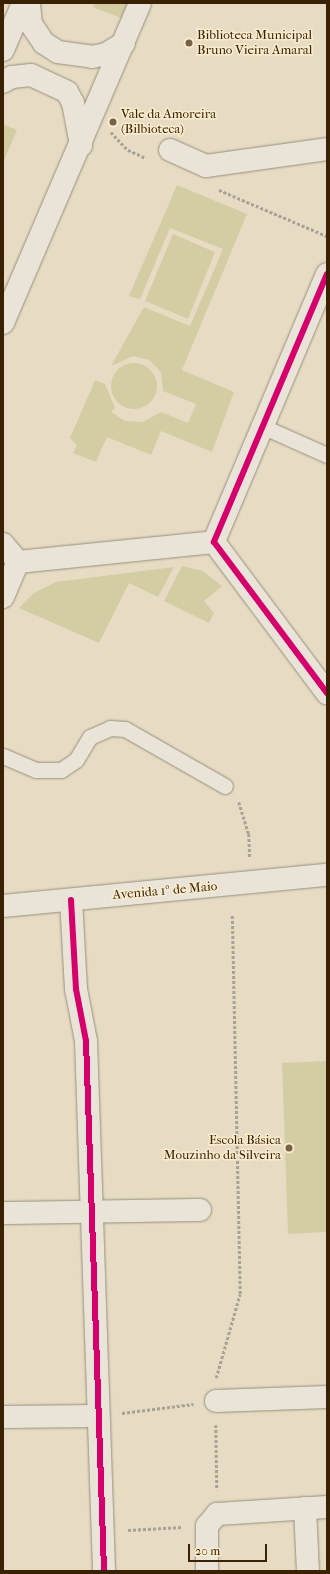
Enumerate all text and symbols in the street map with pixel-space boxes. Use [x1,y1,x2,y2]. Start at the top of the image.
place label: Biblioteca Municipal Bruno Vieira Amaral [197,28,312,59]
marker: Biblioteca Municipal Bruno Vieira Amaral [184,38,194,48]
place label: Vale da Amoreira (Bilbioteca) [121,107,216,138]
marker: Vale da Amoreira (Bilbioteca) [108,117,118,127]
street label: Avenida 1º de Maio [112,879,218,903]
place label: Escola Básica Mouzinho da Silveira [164,1133,281,1164]
marker: Escola Básica Mouzinho da Silveira [284,1143,294,1153]
scale bar [190,1536,269,1562]
text: 20 m [195,1544,220,1558]

